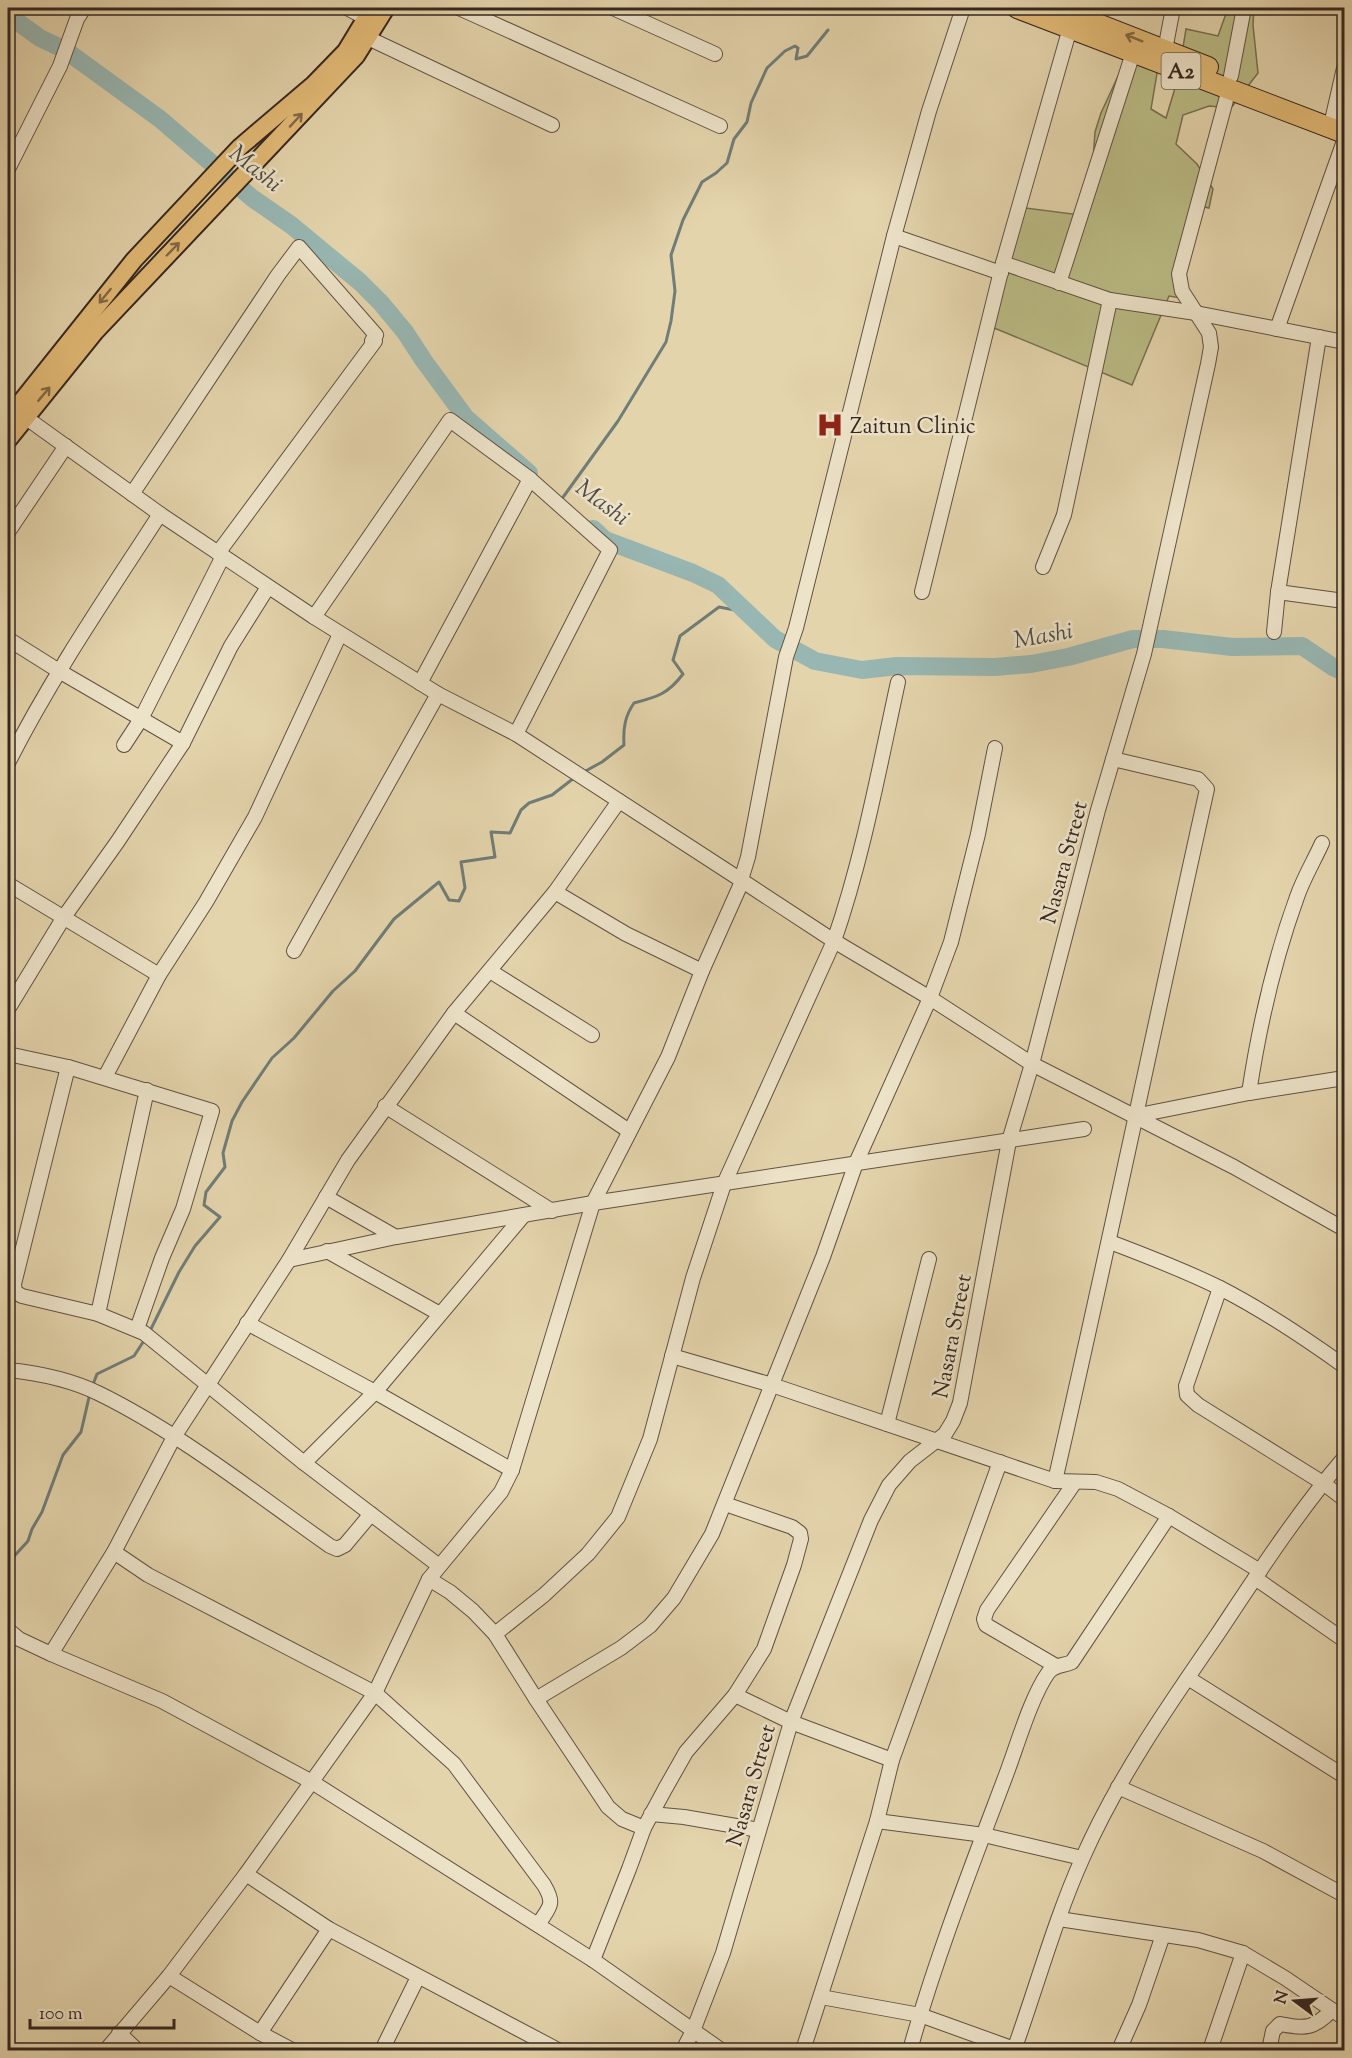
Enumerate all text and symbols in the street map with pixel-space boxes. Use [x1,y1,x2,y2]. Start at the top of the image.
one-way arrow [1125,32,1143,43]
road number: A2 [1162,53,1200,89]
one-way arrow [289,113,303,128]
water label: Mashi [221,138,289,202]
one-way arrow [166,241,181,256]
one-way arrow [98,288,111,304]
one-way arrow [37,386,50,402]
hospital icon: Zaitun Clinic [815,410,845,440]
place label: Zaitun Clinic [850,412,976,444]
water label: Mashi [568,472,636,535]
water label: Mashi [1011,615,1076,659]
street label: Nasara Street [1034,797,1098,928]
street label: Nasara Street [926,1271,982,1401]
street label: Nasara Street [720,1720,786,1851]
north arrow [1265,1971,1325,2031]
text: N [1270,1988,1296,2007]
scale bar [30,1992,174,2030]
text: 100 m [39,2002,83,2028]

